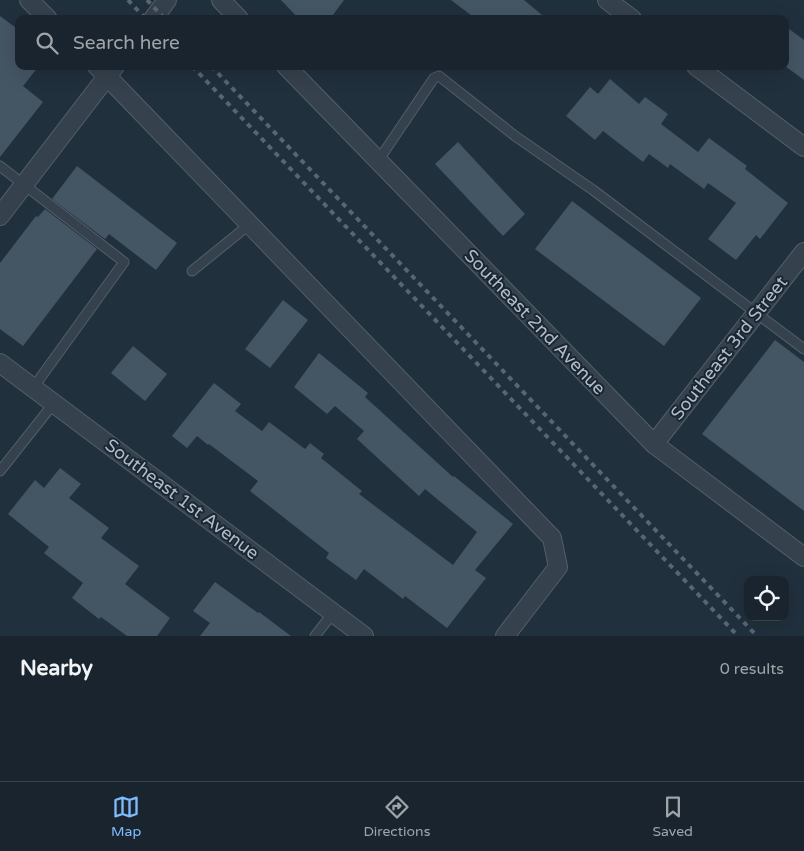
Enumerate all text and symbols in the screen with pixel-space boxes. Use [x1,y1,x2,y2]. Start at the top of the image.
search box [15,15,789,70]
icon: search [33,29,61,57]
text: Search here [73,32,180,54]
street label: Southeast 2nd Avenue [460,245,610,399]
street label: Southeast 3rd Street [666,272,792,424]
street label: Southeast 1st Avenue [101,434,263,564]
map controls [744,576,789,621]
button: locate [744,576,789,621]
text: Nearby [20,656,93,681]
text: 0 results [720,659,784,679]
tab: Map [111,793,141,840]
tab: Directions [363,793,430,840]
tab: Saved [652,793,693,840]

